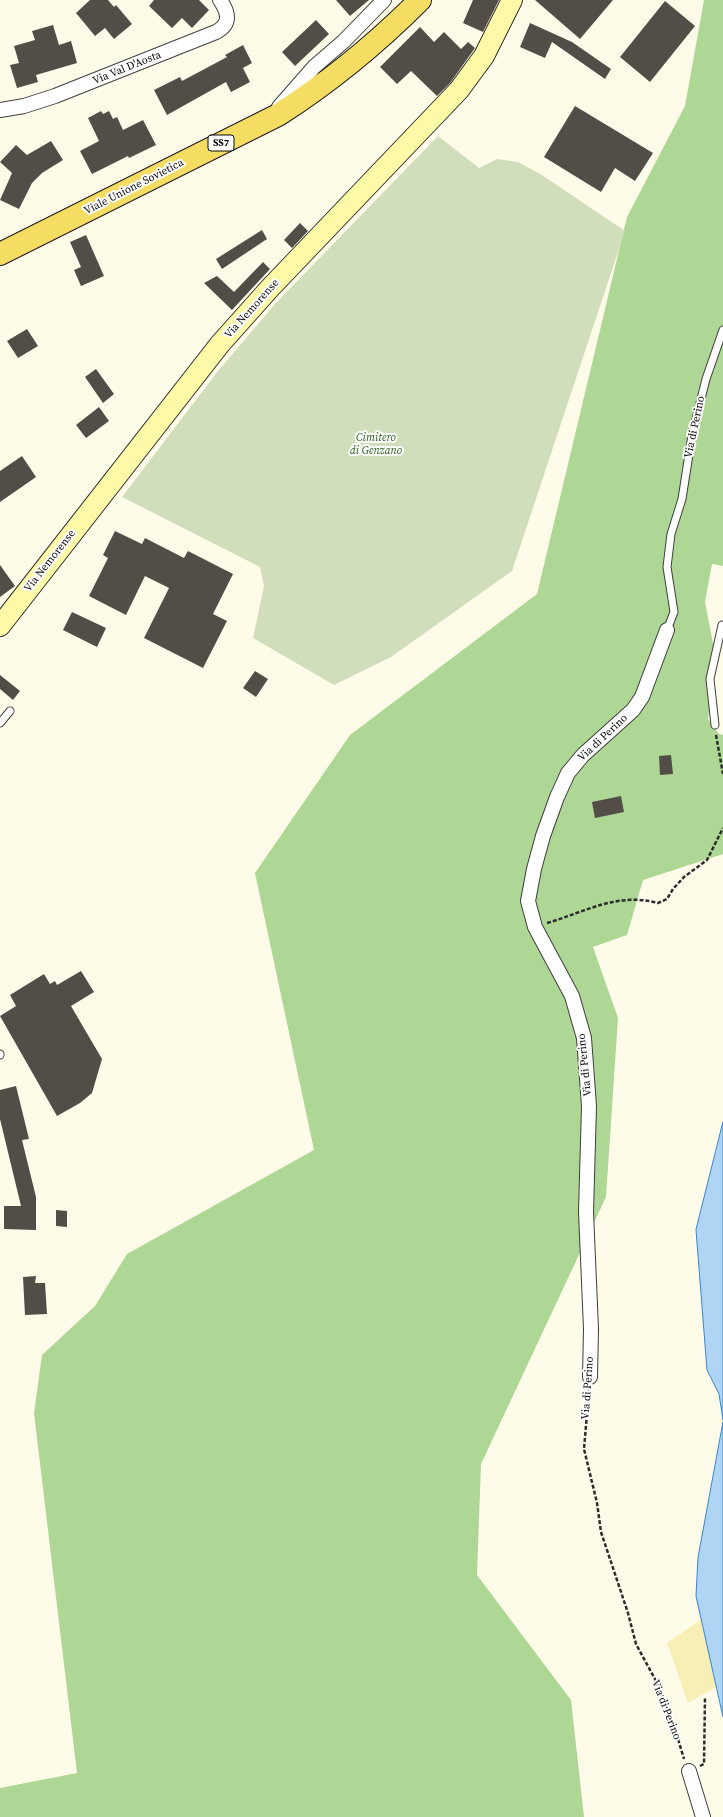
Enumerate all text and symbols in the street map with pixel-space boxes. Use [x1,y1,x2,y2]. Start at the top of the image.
street label: Via Val D'Aosta [91,48,163,88]
road number: SS7 [208,135,234,151]
street label: Viale Unione Sovietica [82,156,186,218]
street label: Via Nemorense [222,277,282,341]
street label: Via di Perino [682,395,708,459]
park label: Cimitero di Genzano [350,431,402,457]
street label: Via Nemorense [22,527,78,595]
street label: Via di Perino [575,712,631,764]
street label: Via di Perino [575,1033,595,1097]
street label: Via di Perino [579,1356,597,1420]
street label: Via di Perino [649,1678,683,1742]

